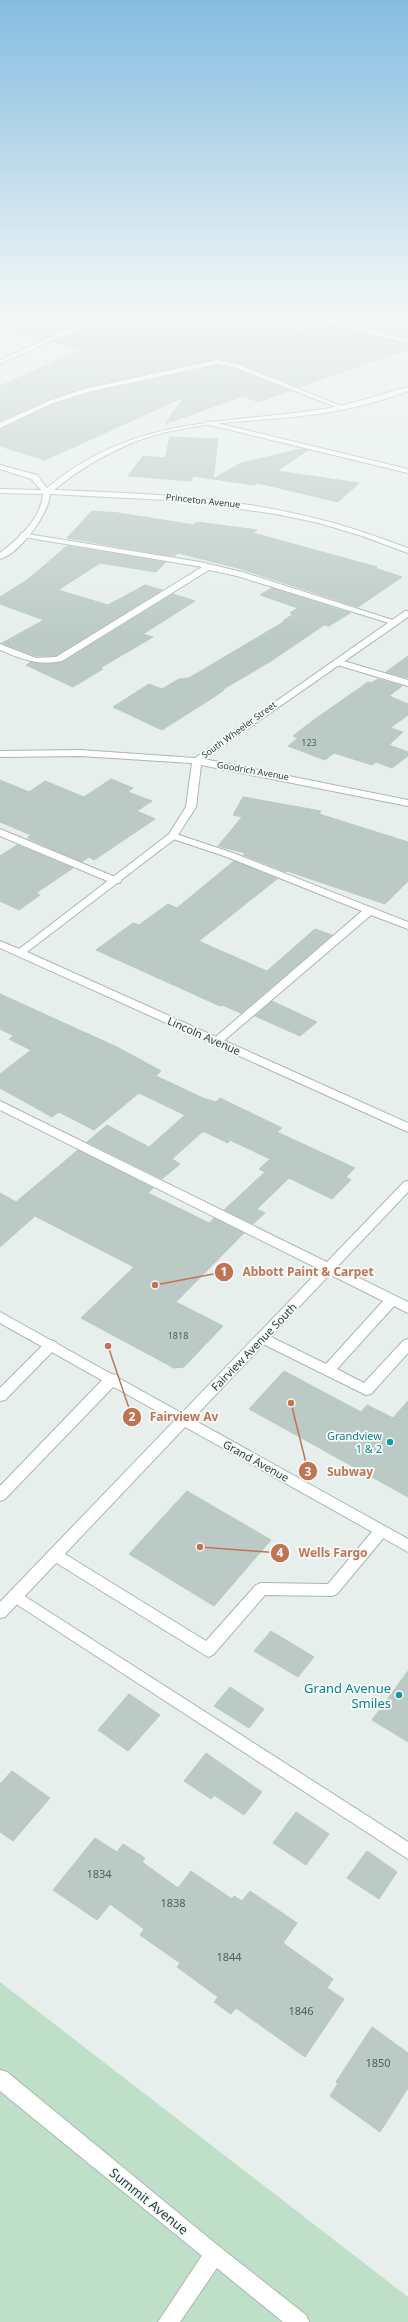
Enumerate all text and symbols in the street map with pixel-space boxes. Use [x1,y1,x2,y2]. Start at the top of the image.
street label: Princeton Avenue [165,490,241,511]
street label: South Wheeler Street [199,698,279,761]
house number: 123 [301,736,317,749]
street label: Goodrich Avenue [216,758,290,783]
street label: Lincoln Avenue [165,1013,243,1058]
callout: Abbott Paint & Carpet [214,1260,382,1284]
text: 1 [221,1263,227,1280]
text: Abbott Paint & Carpet [242,1263,374,1280]
street label: Fairview Avenue South [208,1299,300,1394]
house number: 1818 [168,1329,188,1342]
callout: Fairview Av [122,1405,227,1429]
text: 2 [129,1408,136,1425]
text: Fairview Av [150,1408,218,1425]
place label: Grandview 1 & 2 [327,1428,382,1456]
street label: Grand Avenue [220,1436,292,1485]
marker: Grandview 1 & 2 [385,1437,395,1447]
callout: Subway [298,1459,381,1483]
text: 3 [305,1463,312,1480]
text: Subway [327,1463,373,1480]
callout: Wells Fargo [270,1541,375,1565]
text: 4 [277,1544,284,1561]
text: Wells Fargo [299,1544,367,1561]
place label: Grand Avenue Smiles [304,1679,391,1712]
marker: Grand Avenue Smiles [394,1690,404,1700]
house number: 1834 [86,1866,112,1881]
house number: 1838 [160,1895,186,1910]
house number: 1844 [216,1949,242,1964]
house number: 1846 [288,2003,314,2018]
house number: 1850 [365,2055,391,2070]
street label: Summit Avenue [106,2164,192,2238]

